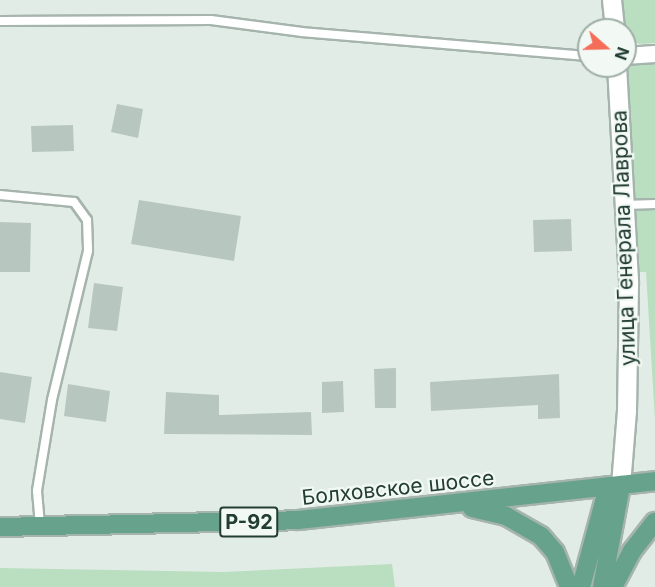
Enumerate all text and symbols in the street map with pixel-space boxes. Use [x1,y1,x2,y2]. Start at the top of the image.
north arrow [577,18,637,78]
text: N [611,44,634,63]
street label: улица Генерала Лаврова [607,110,641,366]
street label: Болховское шоссе [300,465,496,511]
road number: Р-92 [219,505,279,539]

